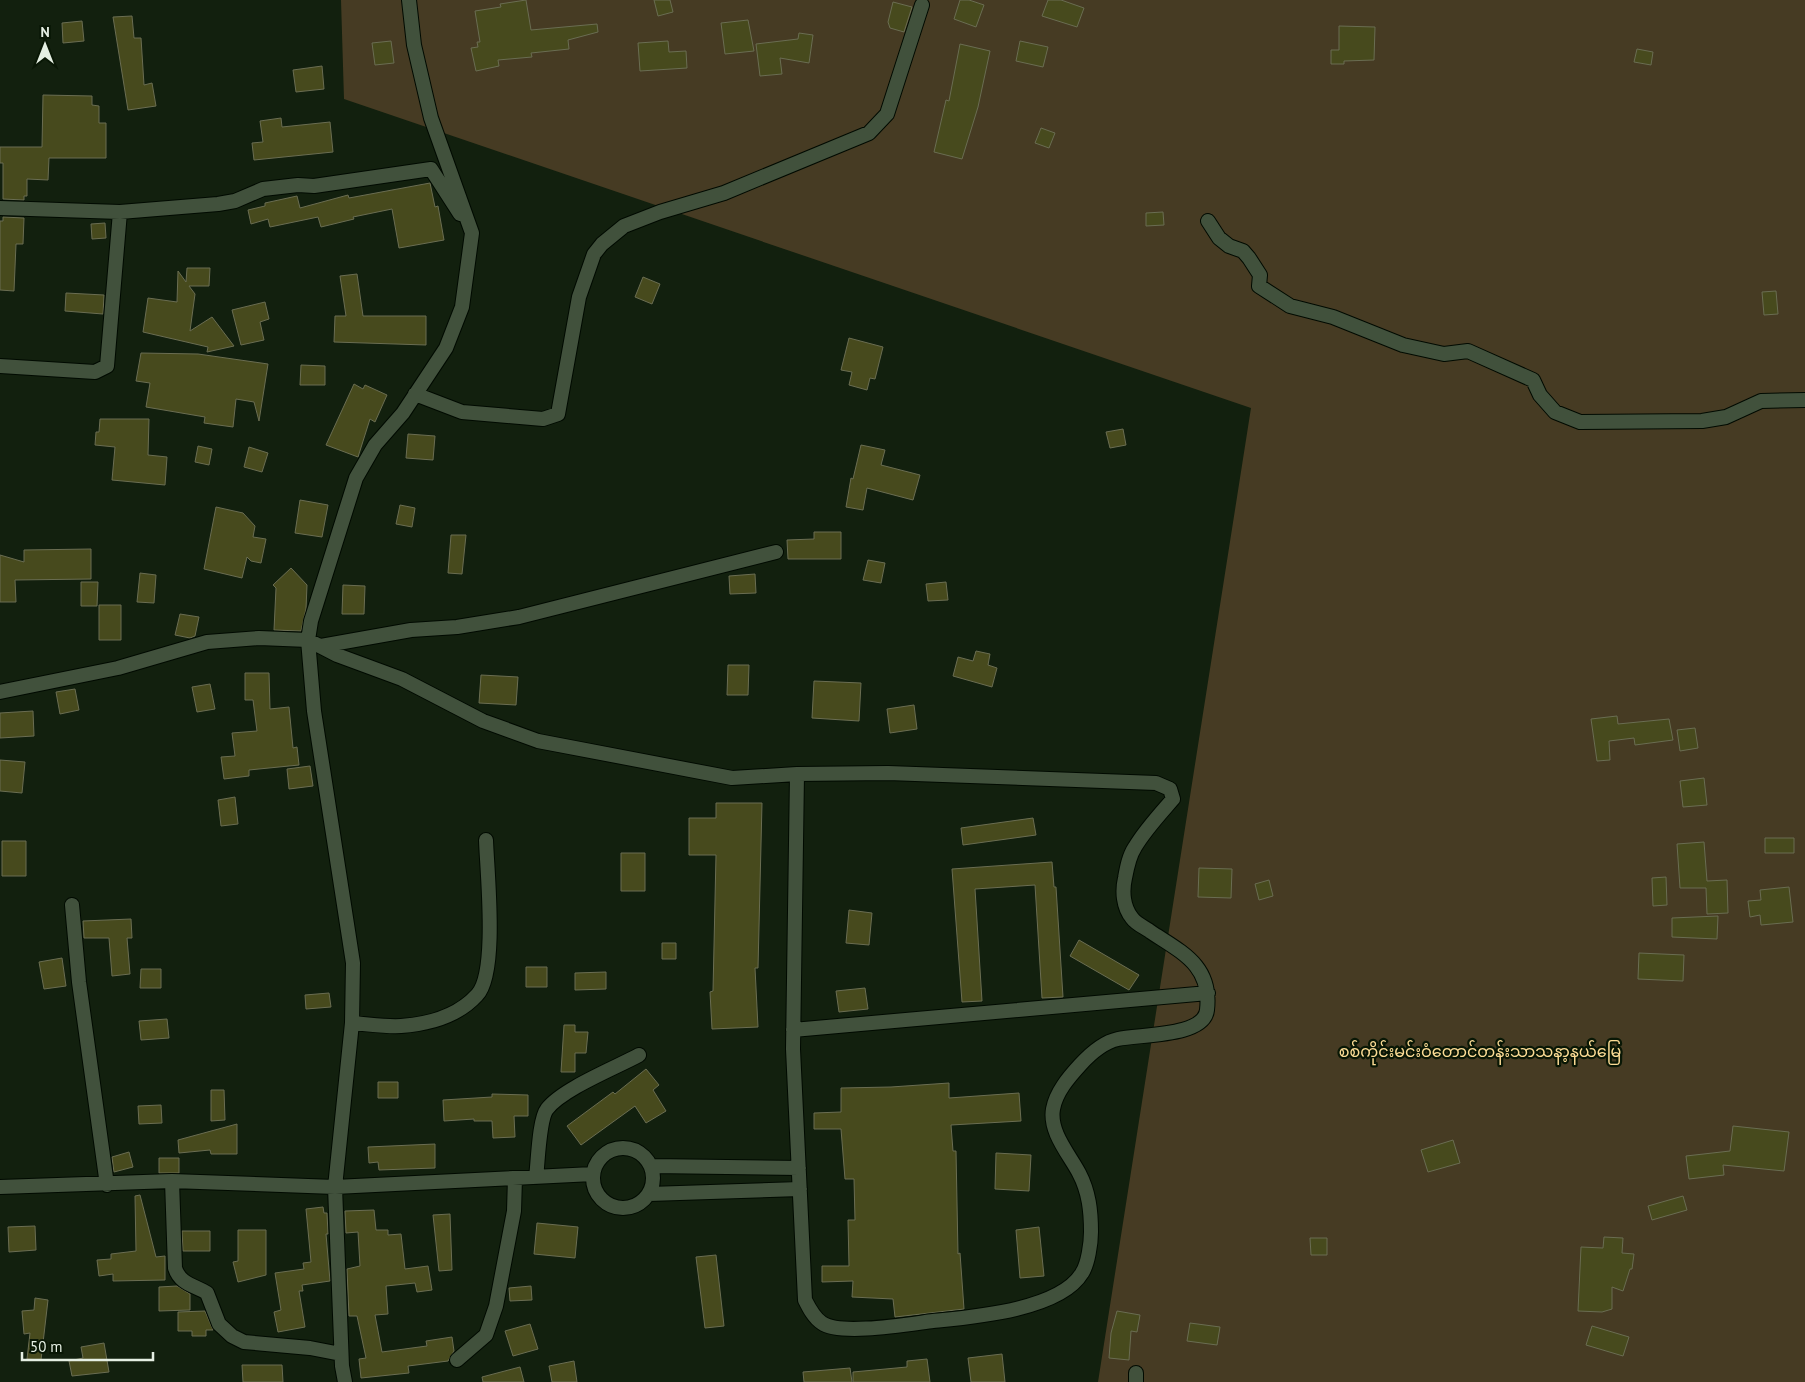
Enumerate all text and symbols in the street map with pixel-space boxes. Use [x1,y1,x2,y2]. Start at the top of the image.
north arrow [20,20,70,70]
text: N [40,23,50,41]
park label: စစ်ကိုင်းမင်းဝံတောင်တန်းသာသနာ့နယ်မြေ [1339,1040,1621,1066]
scale bar [22,1330,154,1362]
text: 50 m [30,1337,63,1356]

